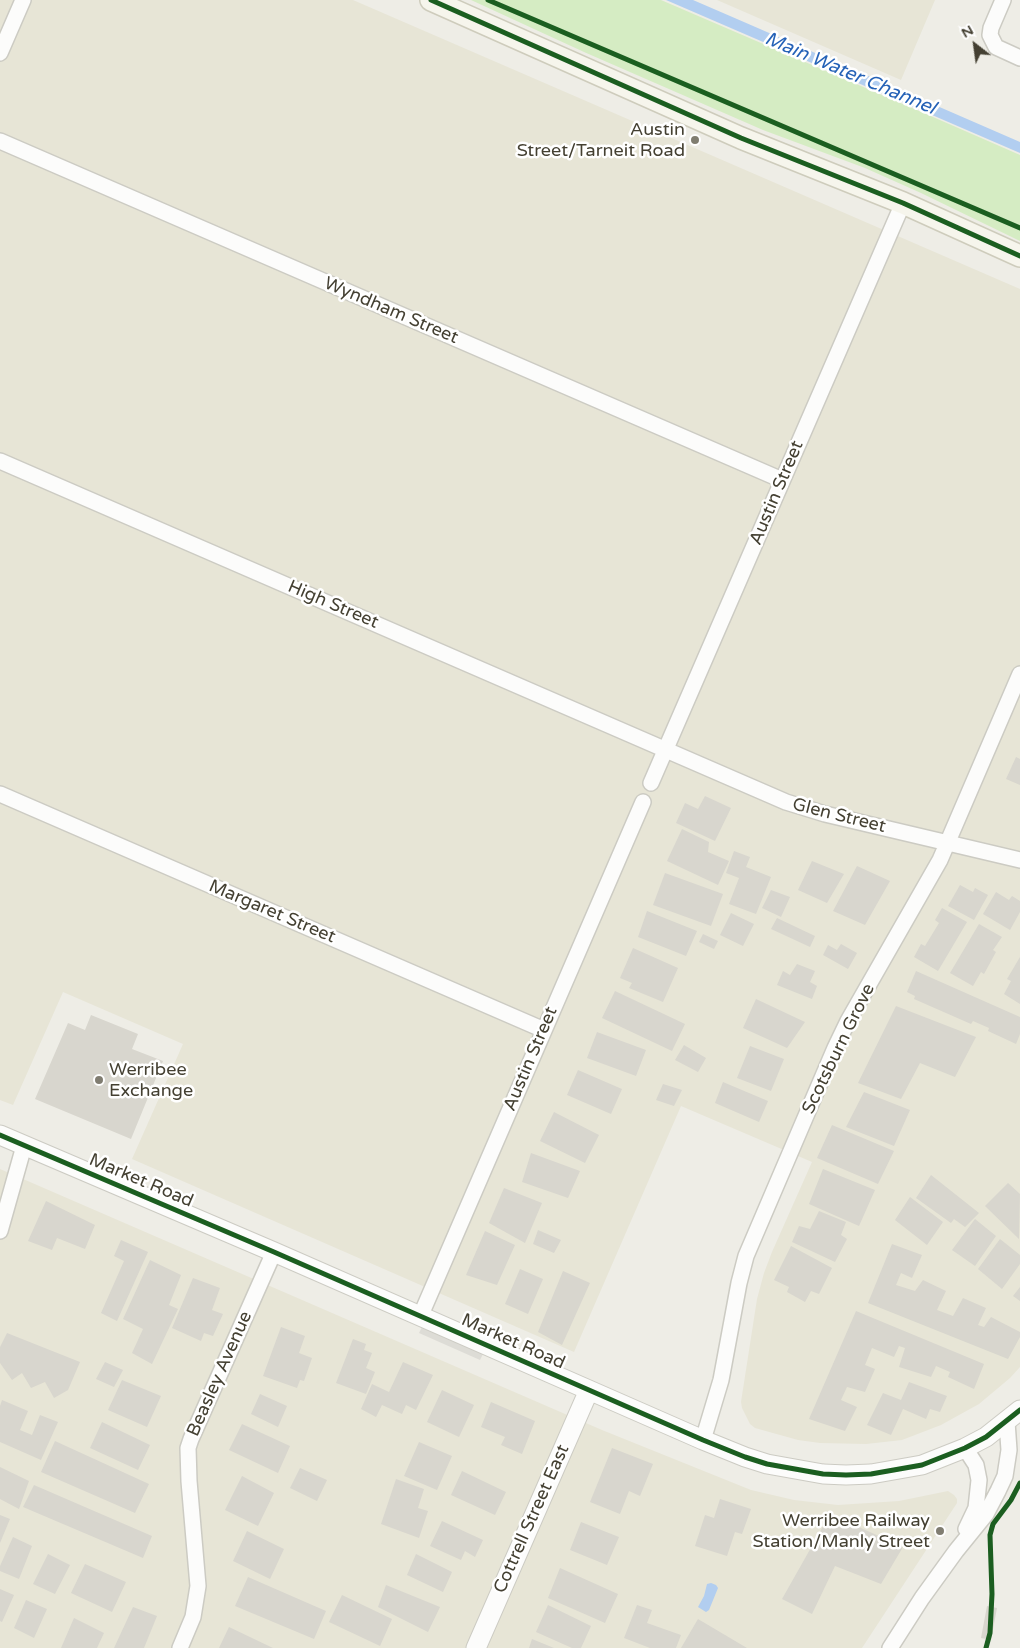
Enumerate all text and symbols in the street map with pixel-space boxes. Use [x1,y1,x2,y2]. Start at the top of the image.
north arrow [950,20,1000,70]
text: N [958,21,976,42]
water label: Main Water Channel [761,28,939,120]
place label: Austin Street/Tarneit Road [517,119,685,162]
marker: Austin Street/Tarneit Road [689,134,701,146]
street label: Wyndham Street [321,273,461,349]
street label: Austin Street [745,438,809,548]
street label: High Street [284,576,382,634]
street label: Glen Street [790,794,888,838]
street label: Margaret Street [205,876,339,948]
street label: Scotsburn Grove [798,980,880,1118]
street label: Austin Street [499,1004,563,1114]
place label: Werribee Exchange [109,1059,193,1102]
marker: Werribee Exchange [93,1074,105,1086]
street label: Market Road [86,1149,196,1213]
street label: Beasley Avenue [183,1308,257,1440]
street label: Market Road [458,1310,568,1374]
street label: Cottrell Street East [490,1441,574,1597]
place label: Werribee Railway Station/Manly Street [753,1510,930,1552]
marker: Werribee Railway Station/Manly Street [934,1525,946,1537]

